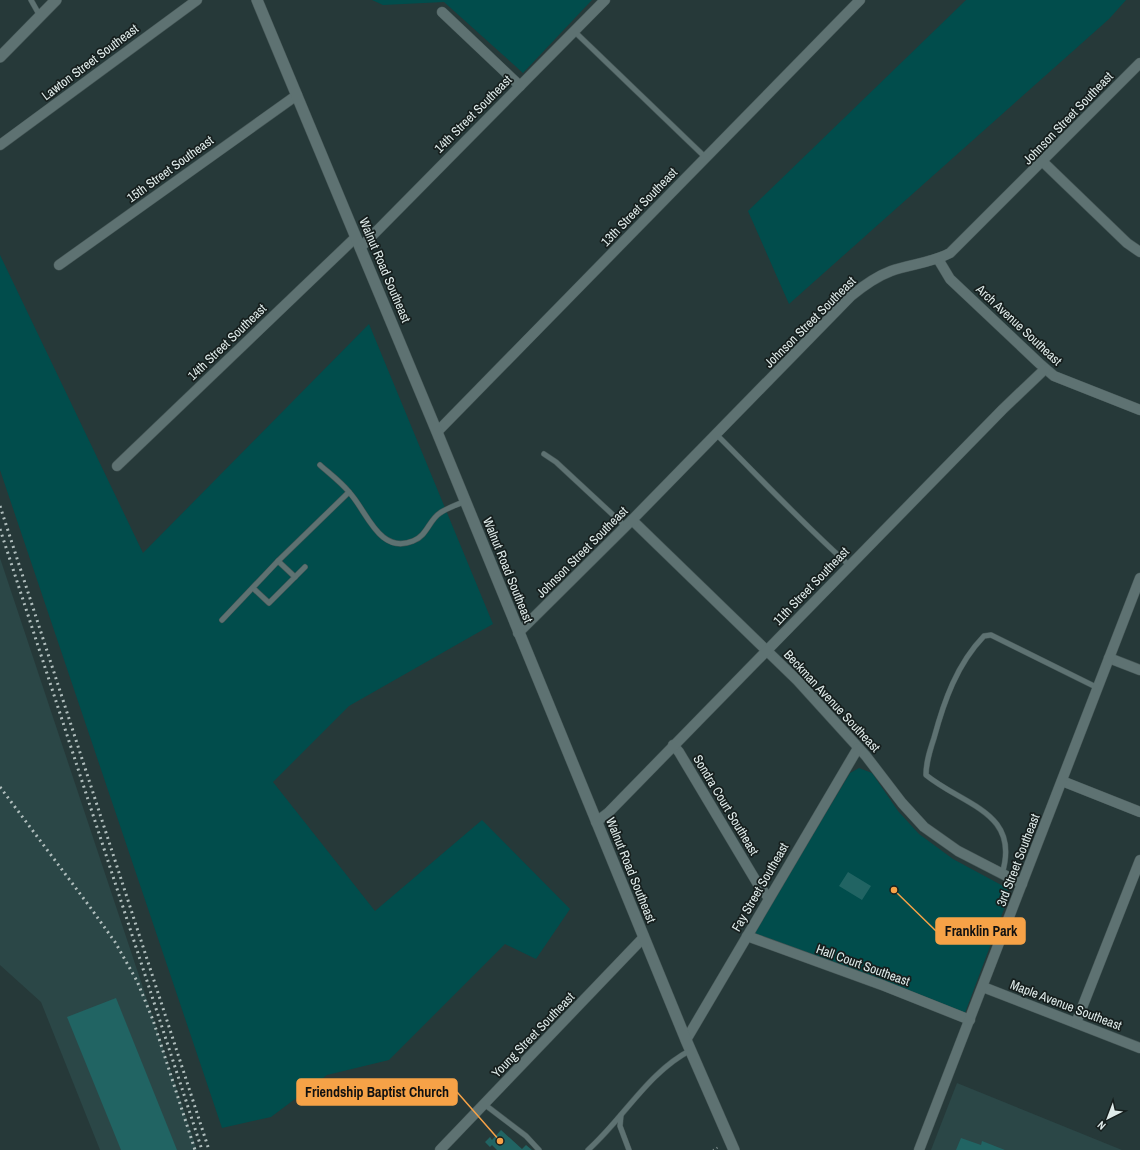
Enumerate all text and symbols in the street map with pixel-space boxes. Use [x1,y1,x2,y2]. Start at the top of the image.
street label: Lawton Street Southeast [38,20,142,104]
street label: Johnson Street Southeast [1019,68,1117,168]
street label: 14th Street Southeast [431,72,515,156]
street label: 15th Street Southeast [123,132,217,206]
street label: 13th Street Southeast [597,164,681,250]
street label: Walnut Road Southeast [355,215,415,325]
street label: Johnson Street Southeast [761,273,859,371]
street label: Arch Avenue Southeast [972,280,1065,369]
street label: 14th Street Southeast [184,300,270,384]
street label: Johnson Street Southeast [533,503,631,601]
street label: Walnut Road Southeast [479,515,537,625]
street label: 11th Street Southeast [769,543,853,629]
street label: Beckman Avenue Southeast [780,646,884,756]
street label: Sondra Court Southeast [689,752,763,858]
street label: 3rd Street Southeast [993,811,1043,909]
street label: Walnut Road Southeast [602,815,660,925]
street label: Fay Street Southeast [728,840,792,934]
callout: Franklin Park [936,918,1025,944]
text: Franklin Park [945,922,1018,940]
street label: Hall Court Southeast [814,940,912,990]
street label: Maple Avenue Southeast [1008,976,1124,1034]
street label: Young Street Southeast [488,989,578,1081]
callout: Friendship Baptist Church [297,1079,457,1105]
text: Friendship Baptist Church [305,1083,449,1101]
north arrow [1088,1098,1128,1138]
text: N [1094,1118,1108,1133]

